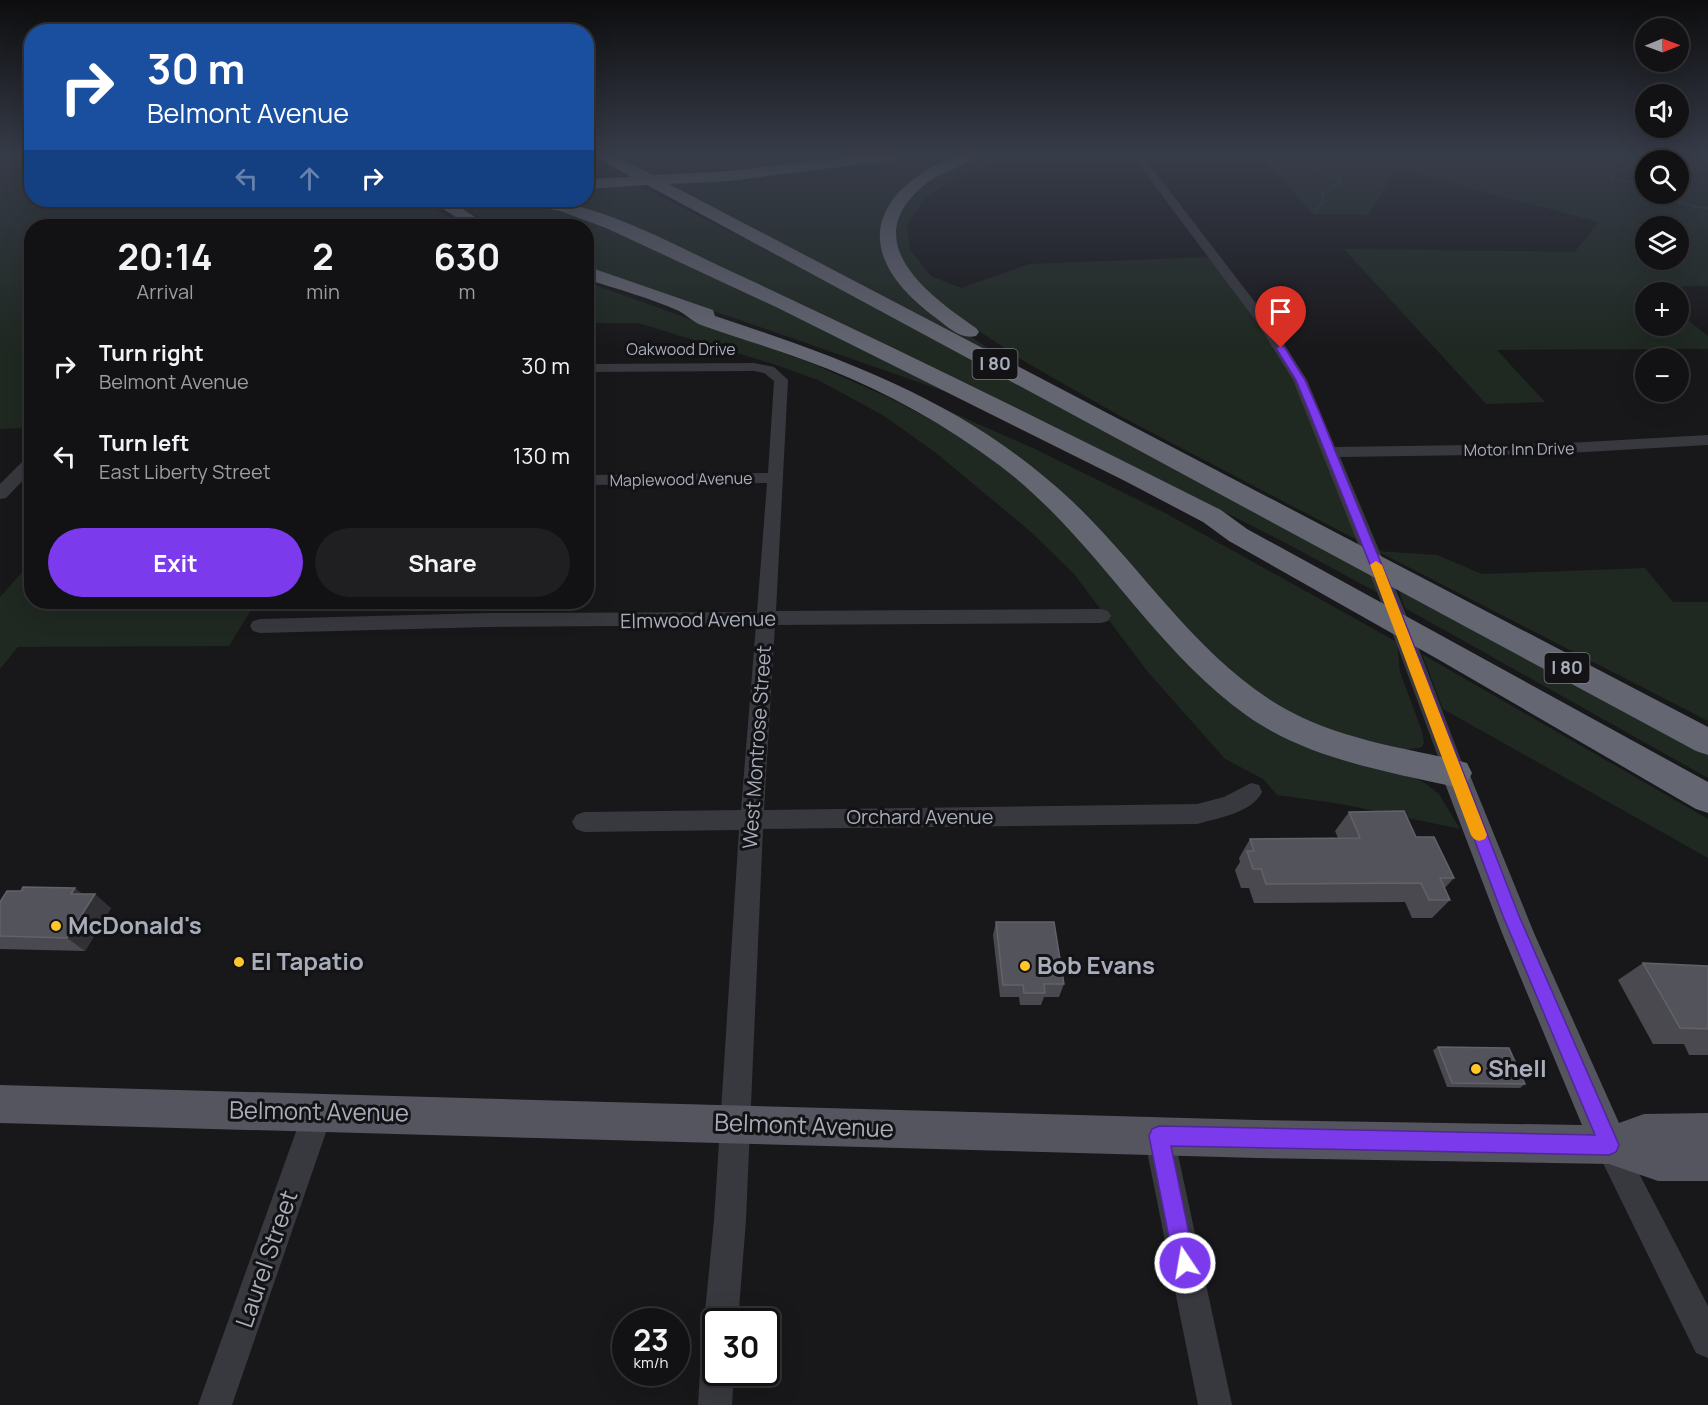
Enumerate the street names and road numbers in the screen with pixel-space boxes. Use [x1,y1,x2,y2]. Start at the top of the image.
street label: Oakwood Drive [626,338,736,360]
road number: I 80 [972,349,1018,379]
street label: Motor Inn Drive [1463,437,1575,461]
street label: Maplewood Avenue [609,467,753,491]
street label: Elmwood Avenue [620,605,776,634]
street label: West Montrose Street [736,644,777,850]
road number: I 80 [1544,653,1590,683]
street label: Orchard Avenue [847,803,993,830]
street label: Belmont Avenue [229,1092,409,1129]
street label: Belmont Avenue [714,1105,894,1144]
street label: Laurel Street [227,1185,304,1332]

